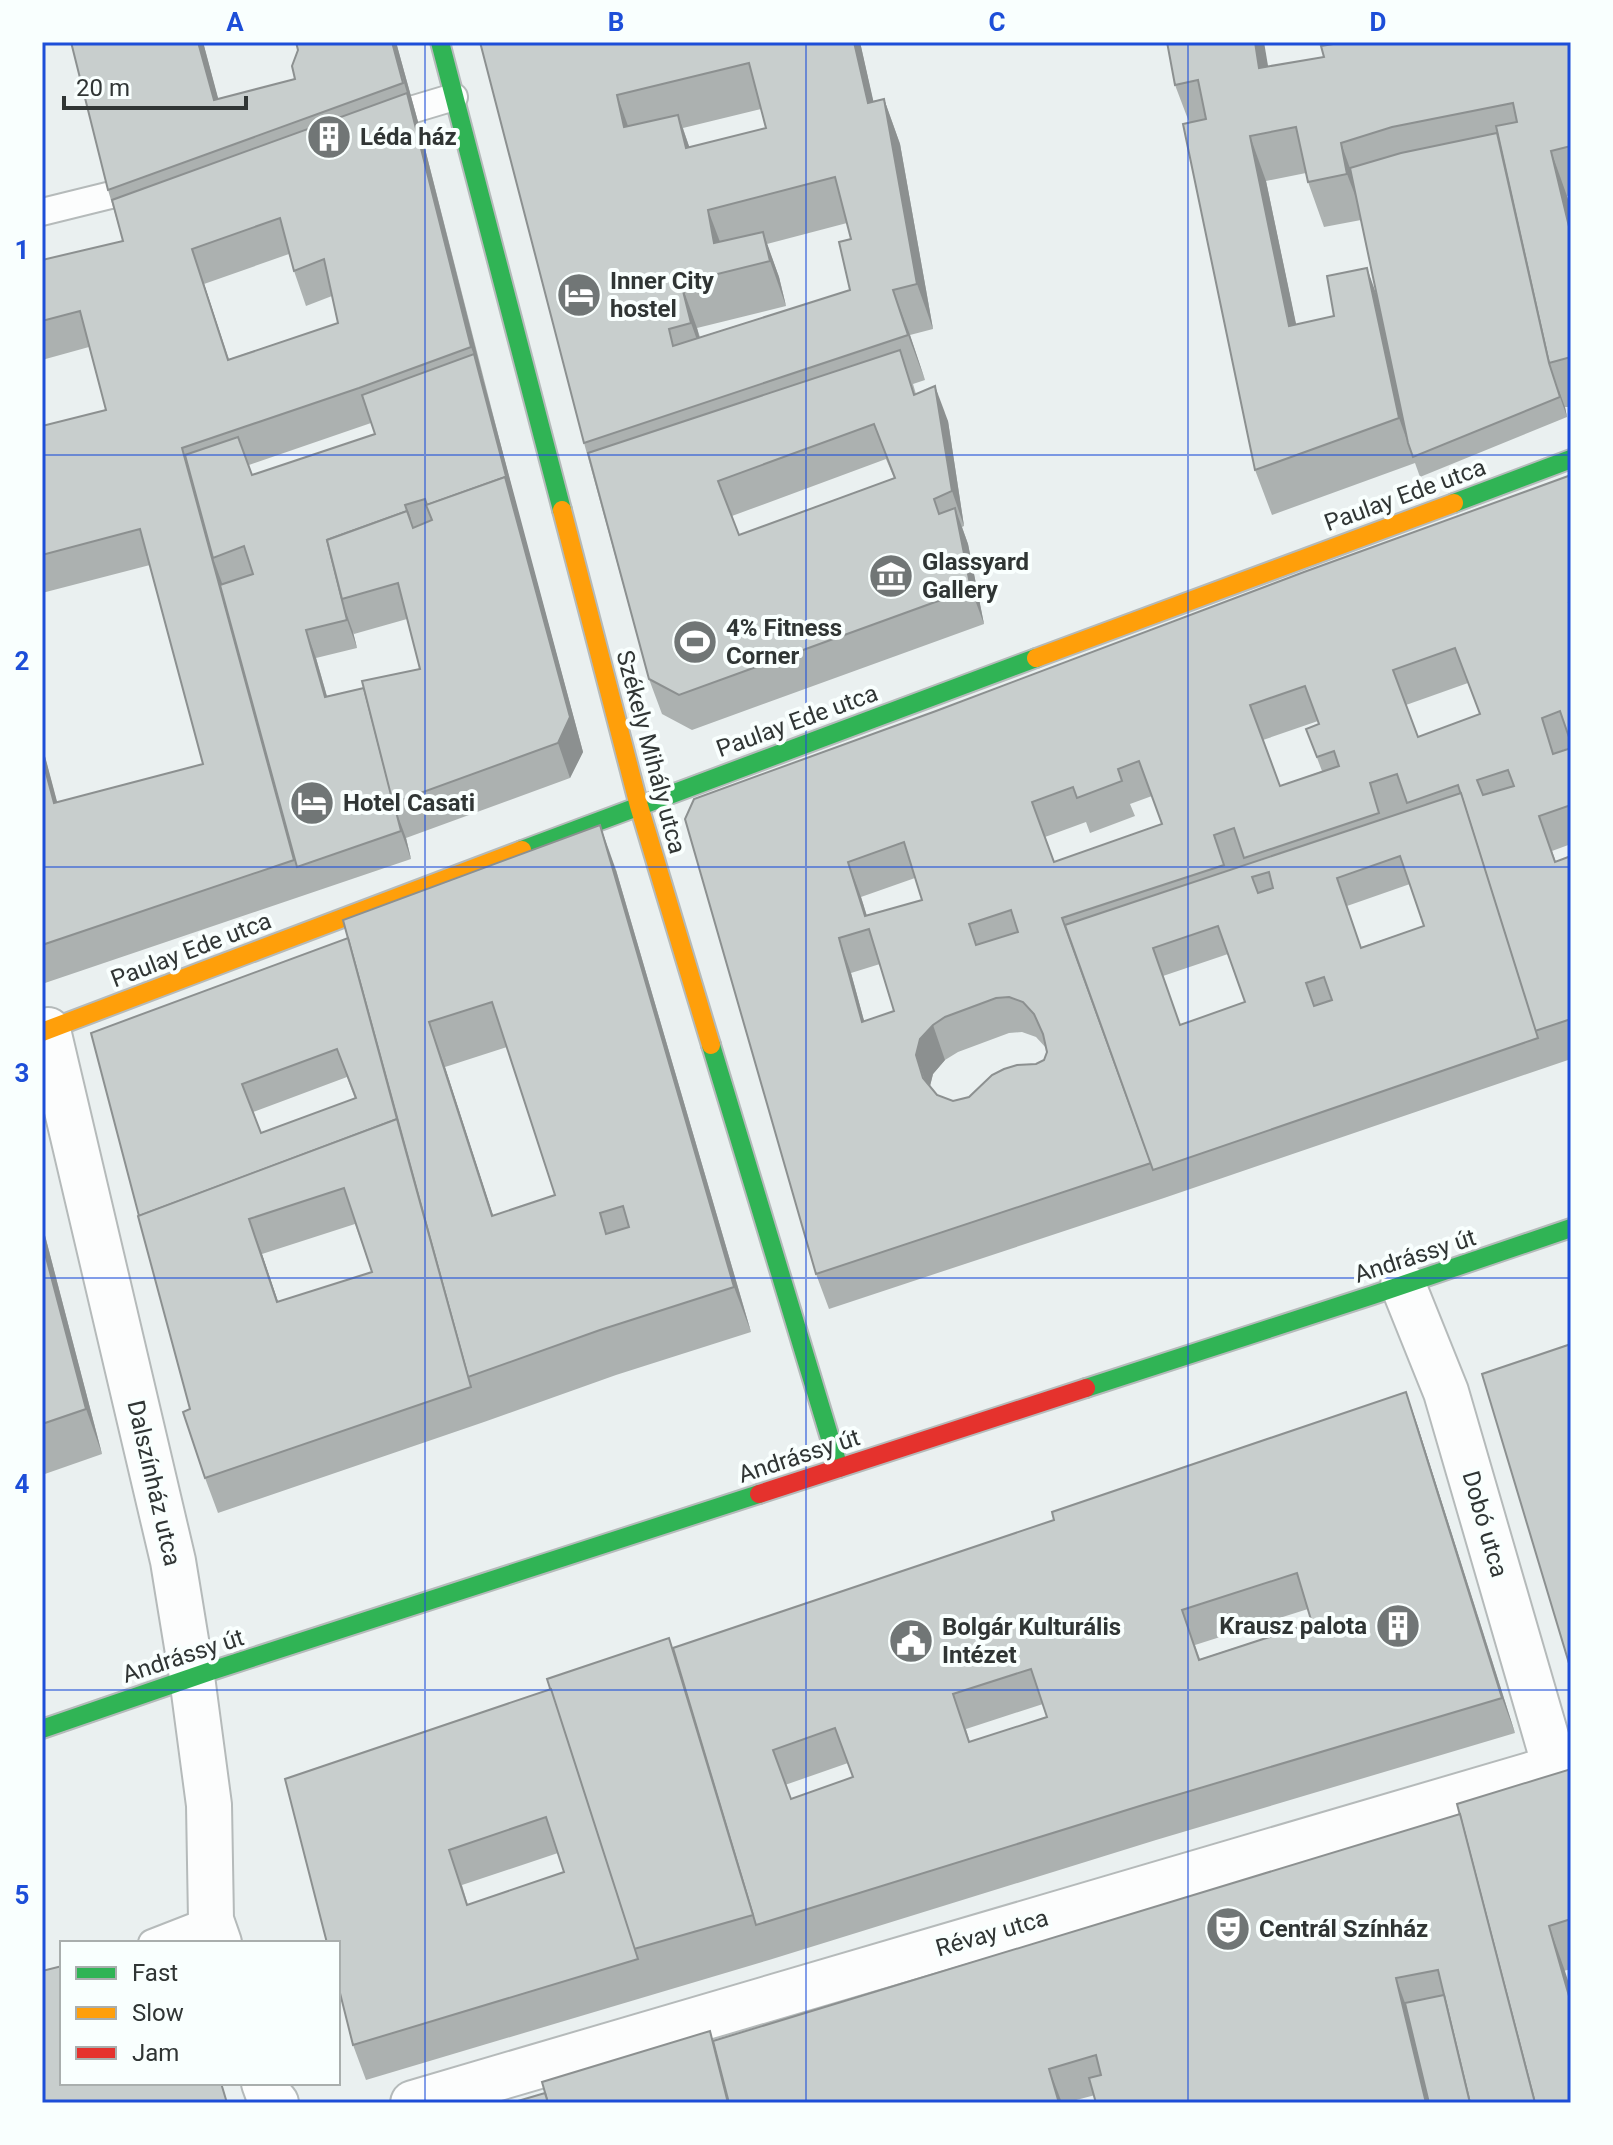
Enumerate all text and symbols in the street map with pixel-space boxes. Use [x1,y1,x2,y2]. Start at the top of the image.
text: A [226,7,244,37]
text: B [608,7,624,37]
text: C [988,7,1006,37]
text: D [1370,7,1386,37]
scale bar [64,60,246,110]
text: 20 m [76,74,130,102]
building icon: Léda ház [305,113,353,161]
place label: Léda ház [360,123,457,151]
text: 1 [15,235,29,265]
place label: Inner City hostel [610,267,715,323]
hotel icon: Inner City hostel [555,271,603,319]
street label: Paulay Ede utca [1320,453,1490,537]
place label: Glassyard Gallery [922,548,1029,604]
museum icon: Glassyard Gallery [867,552,915,600]
place label: 4% Fitness Corner [726,614,842,670]
sports icon: 4% Fitness Corner [671,618,719,666]
text: 2 [15,646,29,676]
street label: Székely Mihály utca [610,647,692,857]
street label: Paulay Ede utca [712,679,882,763]
hotel icon: Hotel Casati [288,779,336,827]
place label: Hotel Casati [343,789,475,817]
street label: Paulay Ede utca [107,907,275,993]
text: 3 [15,1058,29,1088]
street label: Andrássy út [1351,1223,1480,1289]
street label: Dalszínház utca [121,1398,187,1568]
street label: Andrássy út [735,1423,864,1489]
street label: Dobó utca [1456,1468,1514,1580]
text: 4 [15,1469,30,1499]
building icon: Krausz palota [1374,1602,1422,1650]
place label: Krausz palota [1219,1612,1367,1640]
place label: Bolgár Kulturális Intézet [942,1613,1121,1669]
public building icon: Bolgár Kulturális Intézet [887,1617,935,1665]
street label: Andrássy út [119,1623,248,1689]
text: 5 [15,1880,29,1910]
street label: Révay utca [933,1904,1051,1962]
theatre icon: Centrál Színház [1204,1905,1252,1953]
place label: Centrál Színház [1259,1915,1428,1943]
legend [60,1941,340,2085]
text: Fast [132,1959,178,1987]
text: Slow [132,1999,184,2027]
text: Jam [132,2039,179,2067]

